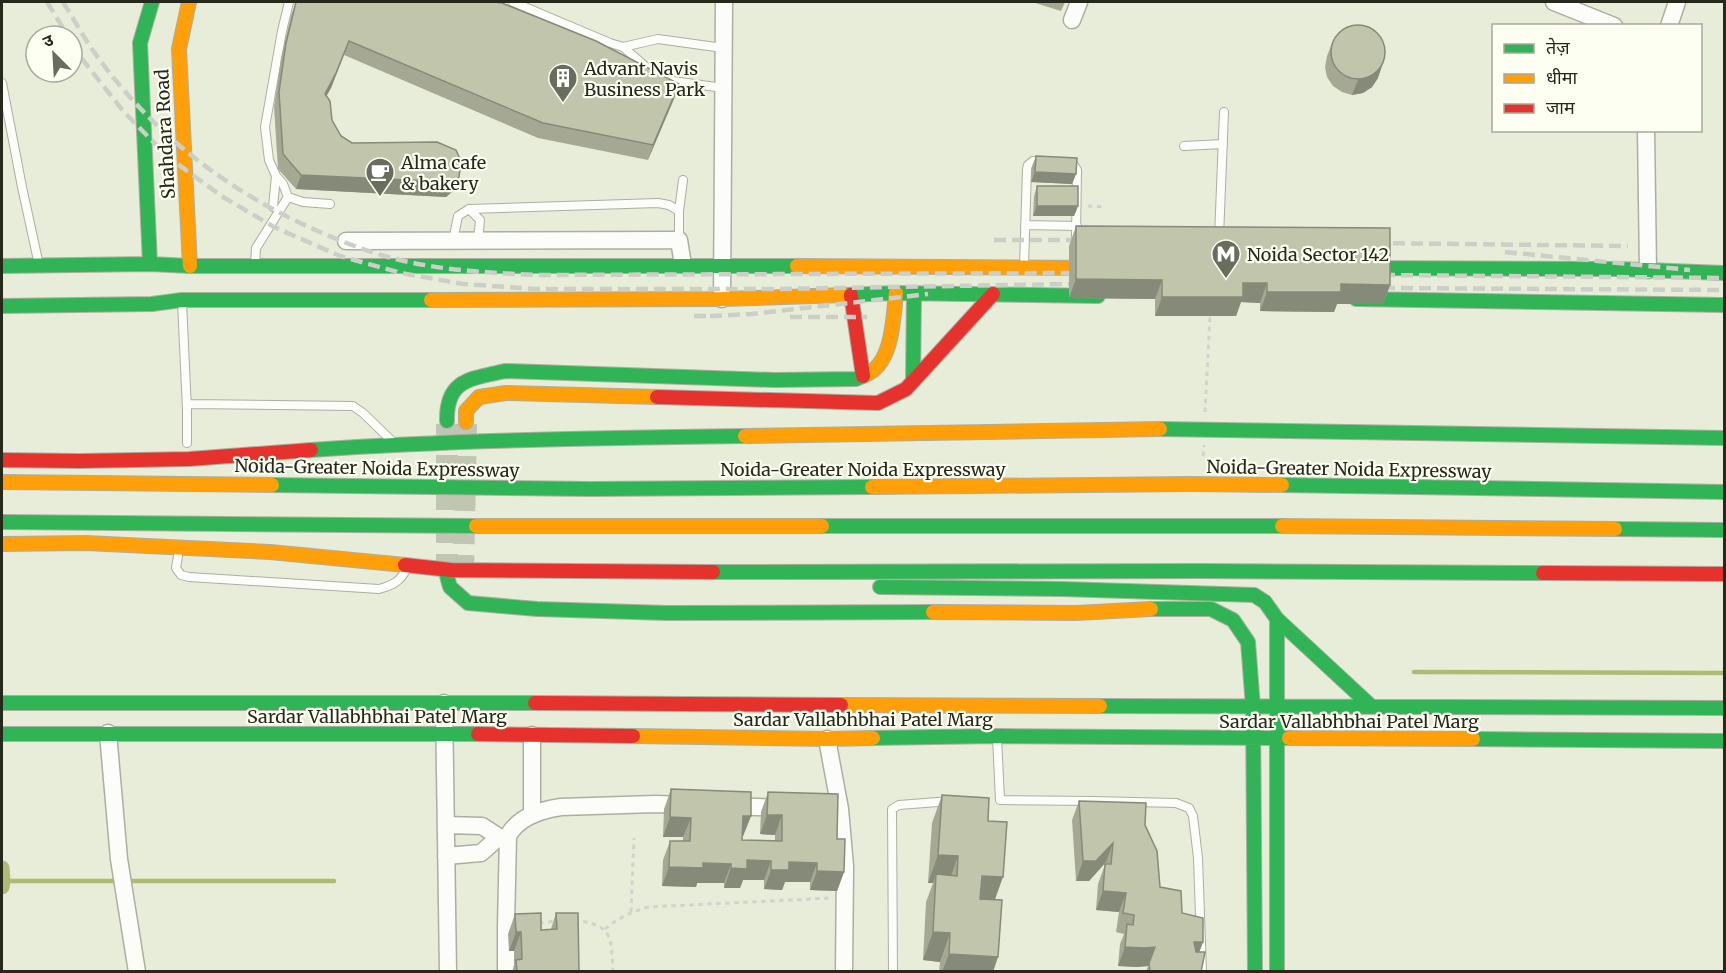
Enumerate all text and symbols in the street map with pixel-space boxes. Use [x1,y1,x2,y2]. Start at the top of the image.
north arrow [24,24,84,84]
legend [1492,24,1702,132]
text: उ [40,29,57,51]
text: तेज़ [1546,36,1570,59]
place label: Advant Navis Business Park [583,57,706,101]
building icon: Advant Navis Business Park [547,62,579,104]
text: धीमा [1546,66,1577,89]
street label: Shahdara Road [150,68,180,200]
text: जाम [1546,96,1576,119]
place label: Alma cafe & bakery [400,151,486,195]
cafe icon: Alma cafe & bakery [364,156,396,198]
metro station icon: Noida Sector 142 [1210,238,1242,280]
place label: Noida Sector 142 [1247,243,1389,266]
street label: Noida-Greater Noida Expressway [234,454,520,482]
street label: Noida-Greater Noida Expressway [1206,455,1492,483]
street label: Noida-Greater Noida Expressway [720,458,1006,481]
street label: Sardar Vallabhbhai Patel Marg [247,705,507,728]
street label: Sardar Vallabhbhai Patel Marg [733,708,993,731]
street label: Sardar Vallabhbhai Patel Marg [1219,710,1479,733]

